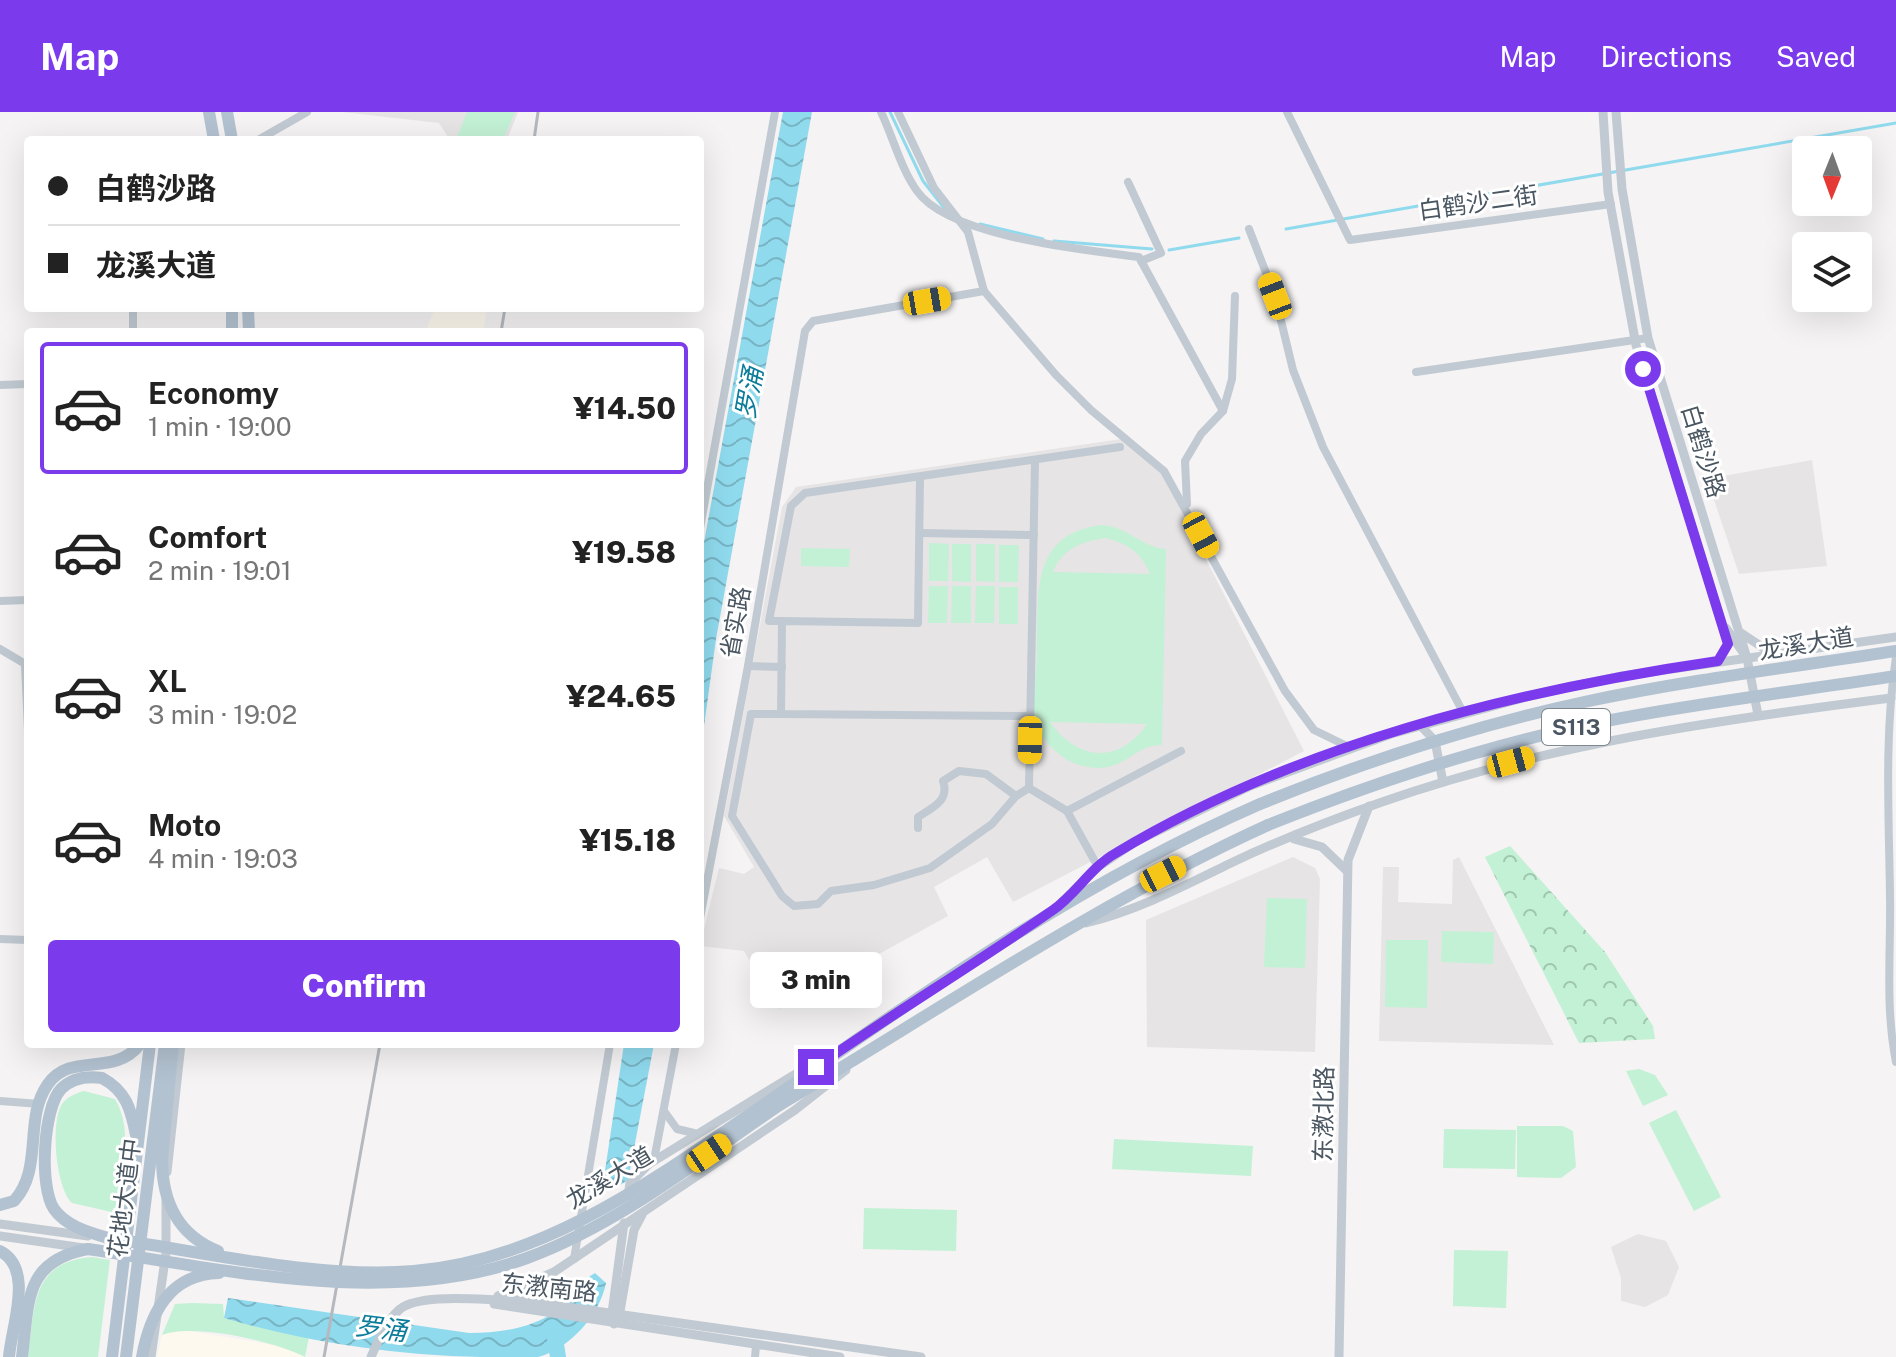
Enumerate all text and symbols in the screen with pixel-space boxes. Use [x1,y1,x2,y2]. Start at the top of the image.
text: Map [40,34,119,79]
text: Map [1500,40,1556,73]
text: Directions [1600,40,1732,73]
text: Saved [1776,40,1856,73]
north arrow [1792,136,1872,216]
map controls [1792,136,1872,312]
text: 白鹤沙路 [96,170,216,206]
street label: 白鹤沙二街 [1417,180,1539,224]
button: layers [1792,232,1872,312]
text: 龙溪大道 [96,247,216,283]
car [1255,269,1295,323]
car [901,285,953,317]
route start [1625,351,1661,387]
water label: 罗涌 [729,362,769,421]
icon: car [52,372,124,444]
text: Economy [148,375,279,411]
text: ¥14.50 [573,390,676,426]
street label: 白鹤沙路 [1677,401,1731,501]
text: 1 min · 19:00 [148,411,292,442]
car [1179,508,1223,562]
icon: car [52,516,124,588]
text: Comfort [148,519,267,555]
text: ¥19.58 [572,534,676,570]
text: 2 min · 19:01 [148,555,292,586]
street label: 省实路 [715,584,755,660]
street label: 龙溪大道 [1756,622,1856,664]
icon: car [52,660,124,732]
text: XL [148,663,187,699]
text: ¥24.65 [566,678,676,714]
text: 3 min · 19:02 [148,699,297,730]
road number: S113 [1542,709,1610,745]
car [1018,716,1042,764]
car [1485,744,1537,780]
icon: car [52,804,124,876]
text: Moto [148,807,221,843]
text: ¥15.18 [579,822,676,858]
text: 4 min · 19:03 [148,843,298,874]
car [1136,852,1190,896]
button: Confirm [48,940,680,1032]
callout: 3 min [750,951,882,1007]
text: 3 min [781,964,851,995]
route end [798,1049,834,1085]
street label: 东漖北路 [1308,1066,1338,1162]
car [682,1130,736,1176]
street label: 花地大道中 [103,1137,145,1259]
street label: 龙溪大道 [561,1140,657,1214]
street label: 东漖南路 [500,1268,598,1306]
water label: 罗涌 [353,1309,412,1347]

